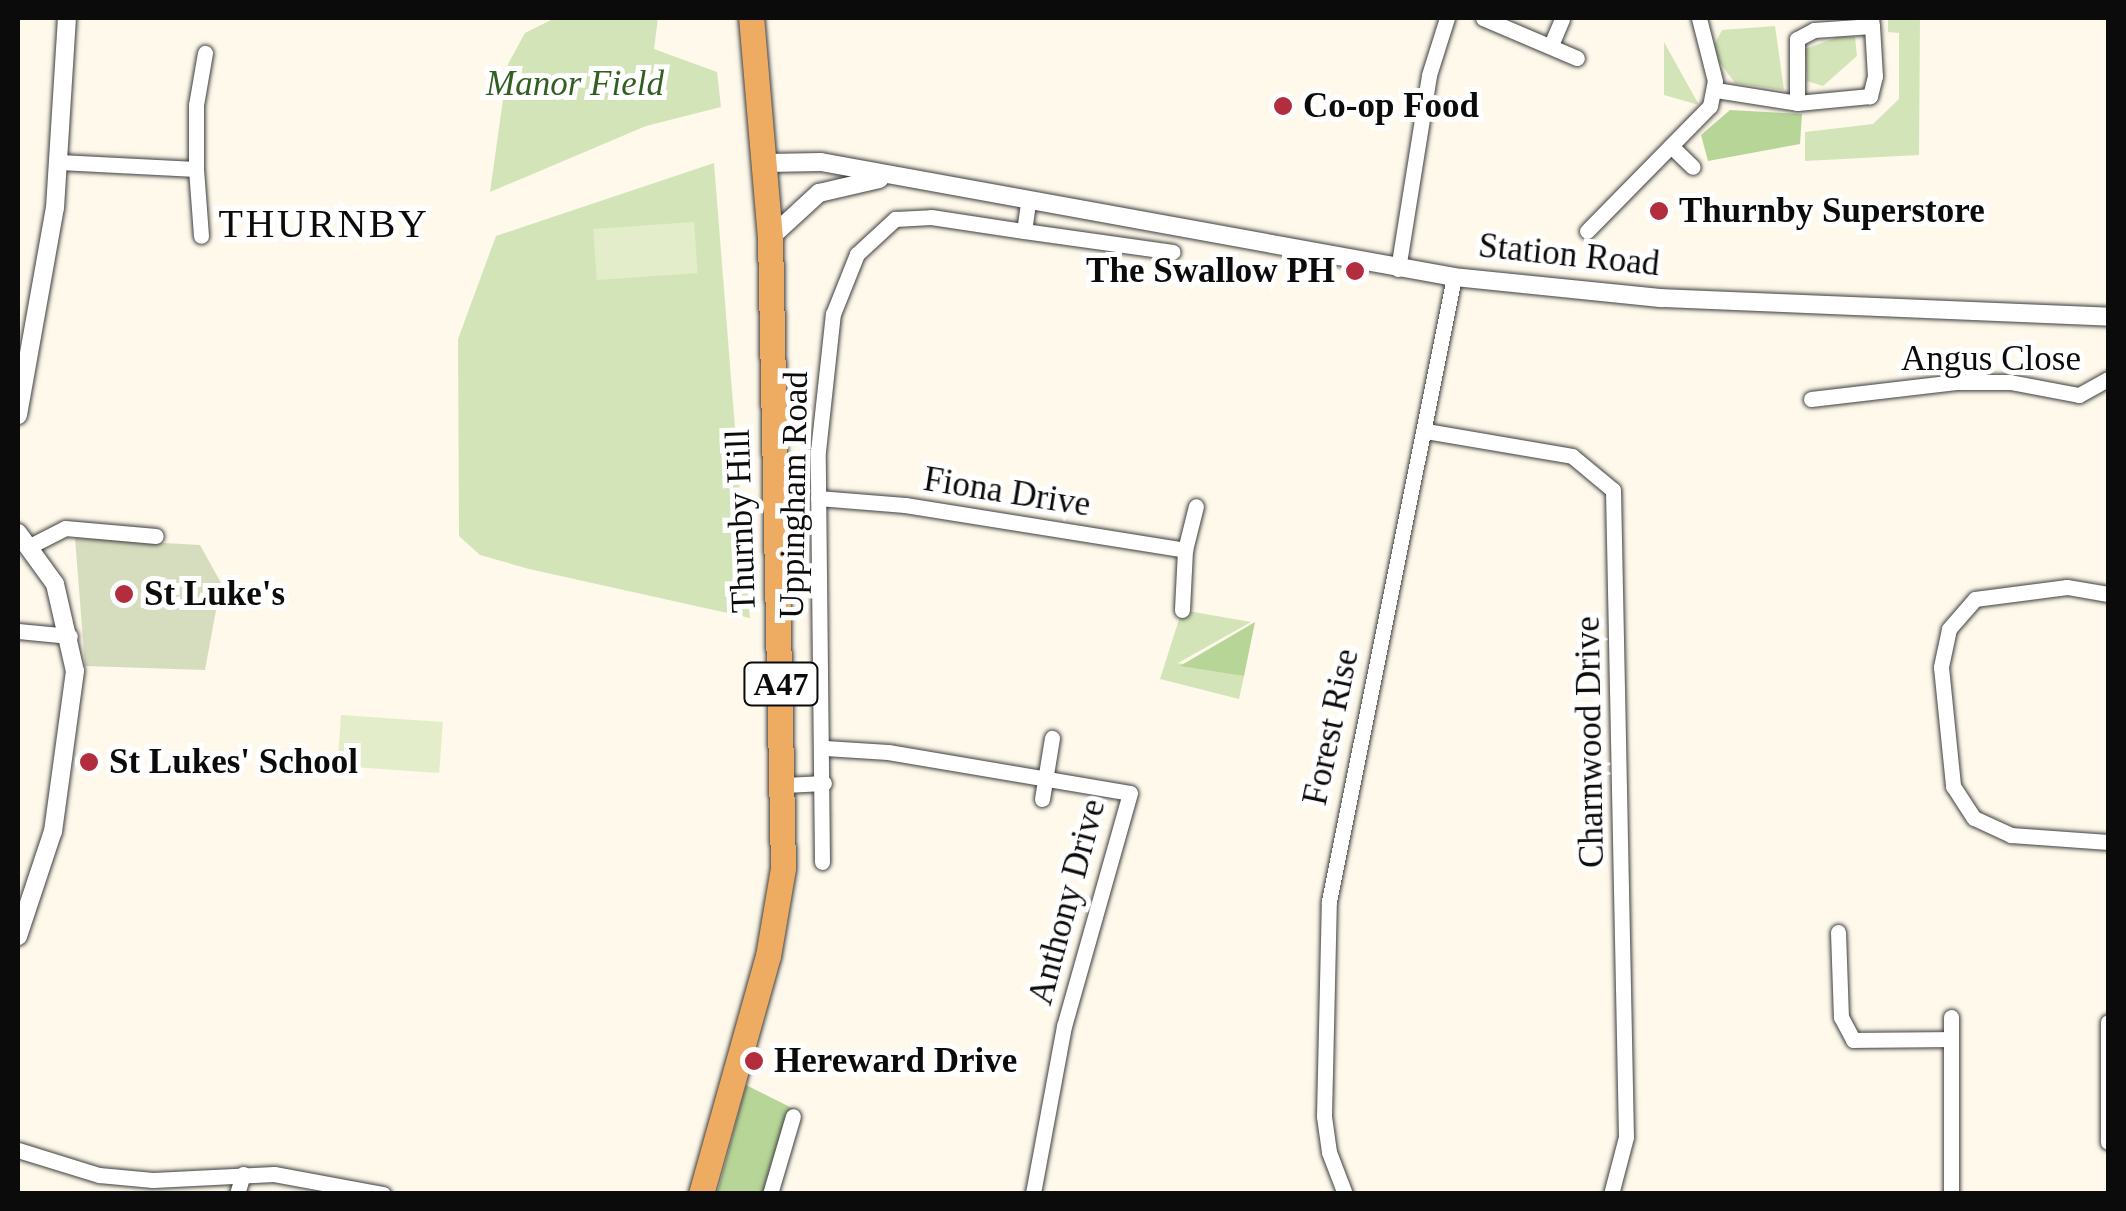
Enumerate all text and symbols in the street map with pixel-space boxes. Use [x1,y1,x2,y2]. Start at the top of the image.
park label: Manor Field [486,63,664,105]
place label: Co-op Food [1303,85,1479,127]
marker: Co-op Food [1272,95,1294,117]
place label: Thurnby Superstore [1679,190,1985,232]
district label: THURNBY [219,200,429,248]
marker: Thurnby Superstore [1648,200,1670,222]
street label: Station Road [1476,225,1662,285]
place label: The Swallow PH [1086,250,1335,292]
marker: The Swallow PH [1344,260,1366,282]
street label: Angus Close [1901,338,2081,380]
street label: Uppingham Road [771,371,817,619]
street label: Thurnby Hill [717,428,765,614]
street label: Fiona Drive [921,458,1093,526]
place label: St Luke's [144,573,285,615]
marker: St Luke's [113,583,135,605]
street label: Charnwood Drive [1567,616,1613,868]
street label: Forest Rise [1294,645,1368,809]
road number: A47 [741,657,821,711]
place label: St Lukes' School [109,741,358,783]
marker: St Lukes' School [78,751,100,773]
street label: Anthony Drive [1019,795,1115,1009]
place label: Hereward Drive [774,1040,1017,1082]
marker: Hereward Drive [743,1050,765,1072]

